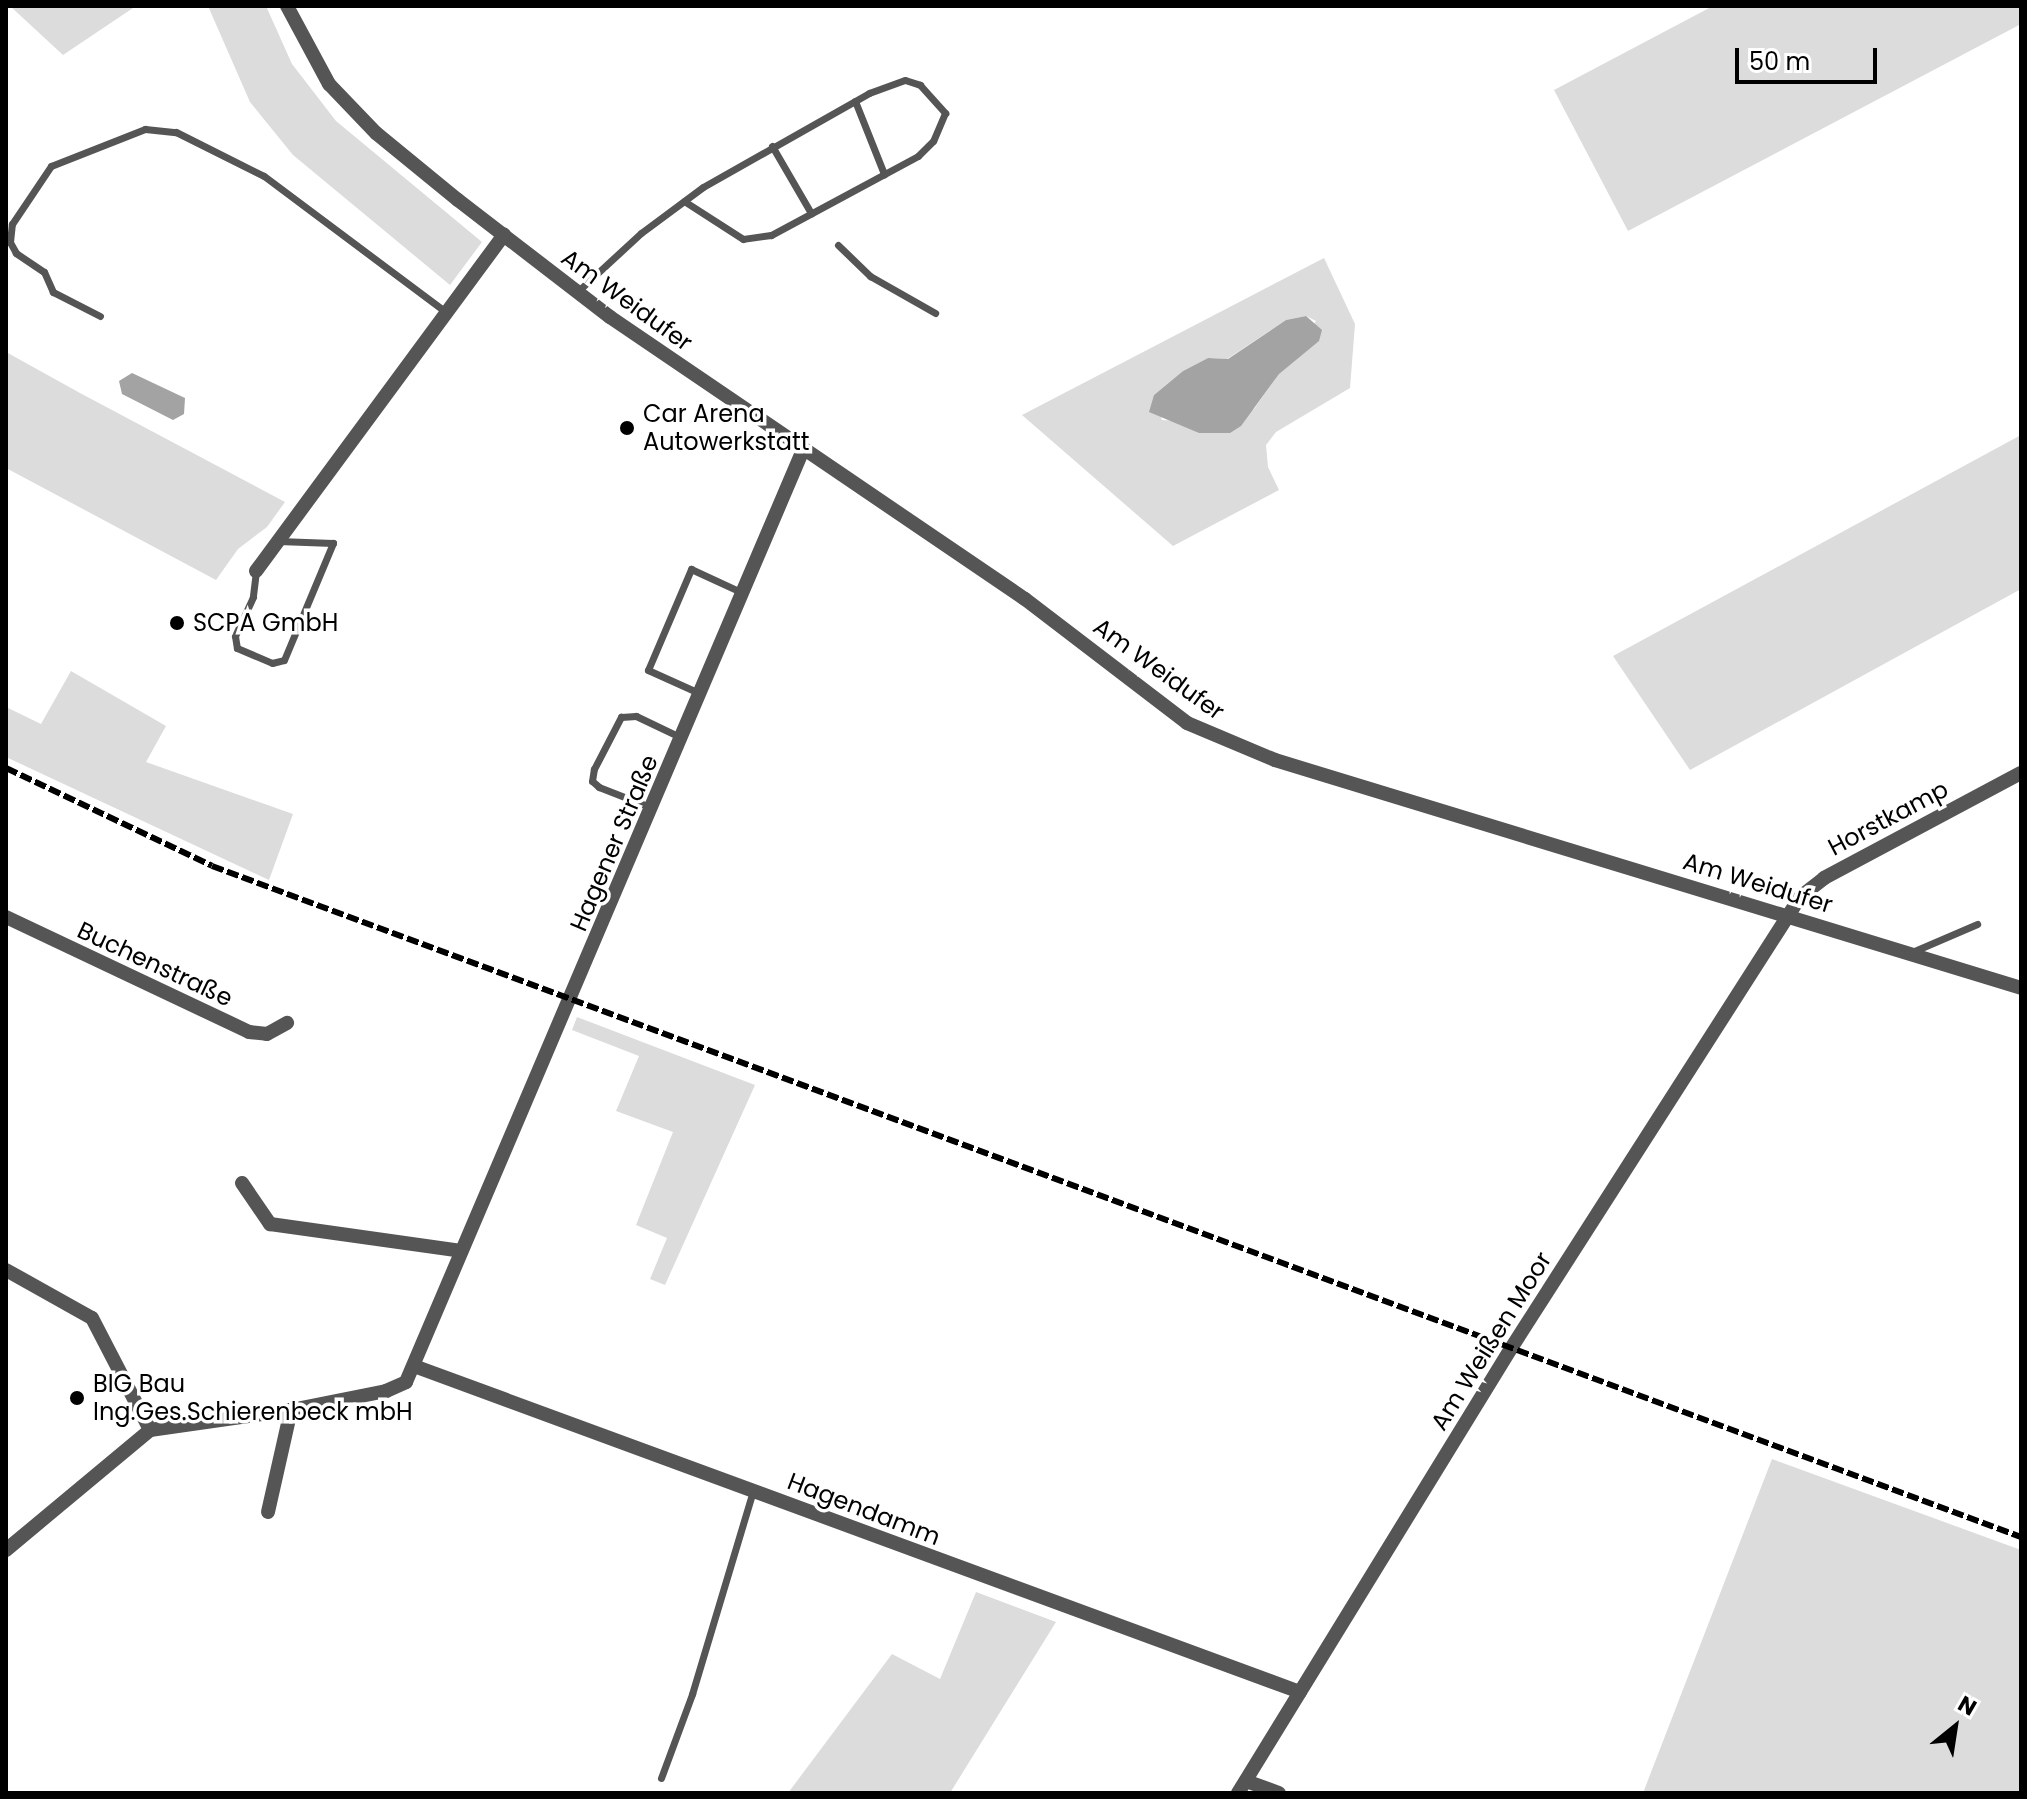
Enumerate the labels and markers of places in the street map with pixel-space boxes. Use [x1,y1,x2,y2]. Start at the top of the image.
place label: Car Arena Autowerkstatt [643,400,809,456]
marker: Car Arena Autowerkstatt [618,419,636,437]
place label: SCPA GmbH [193,609,338,637]
marker: SCPA GmbH [168,614,186,632]
place label: BIG Bau Ing.Ges.Schierenbeck mbH [93,1370,413,1426]
marker: BIG Bau Ing.Ges.Schierenbeck mbH [68,1389,86,1407]

